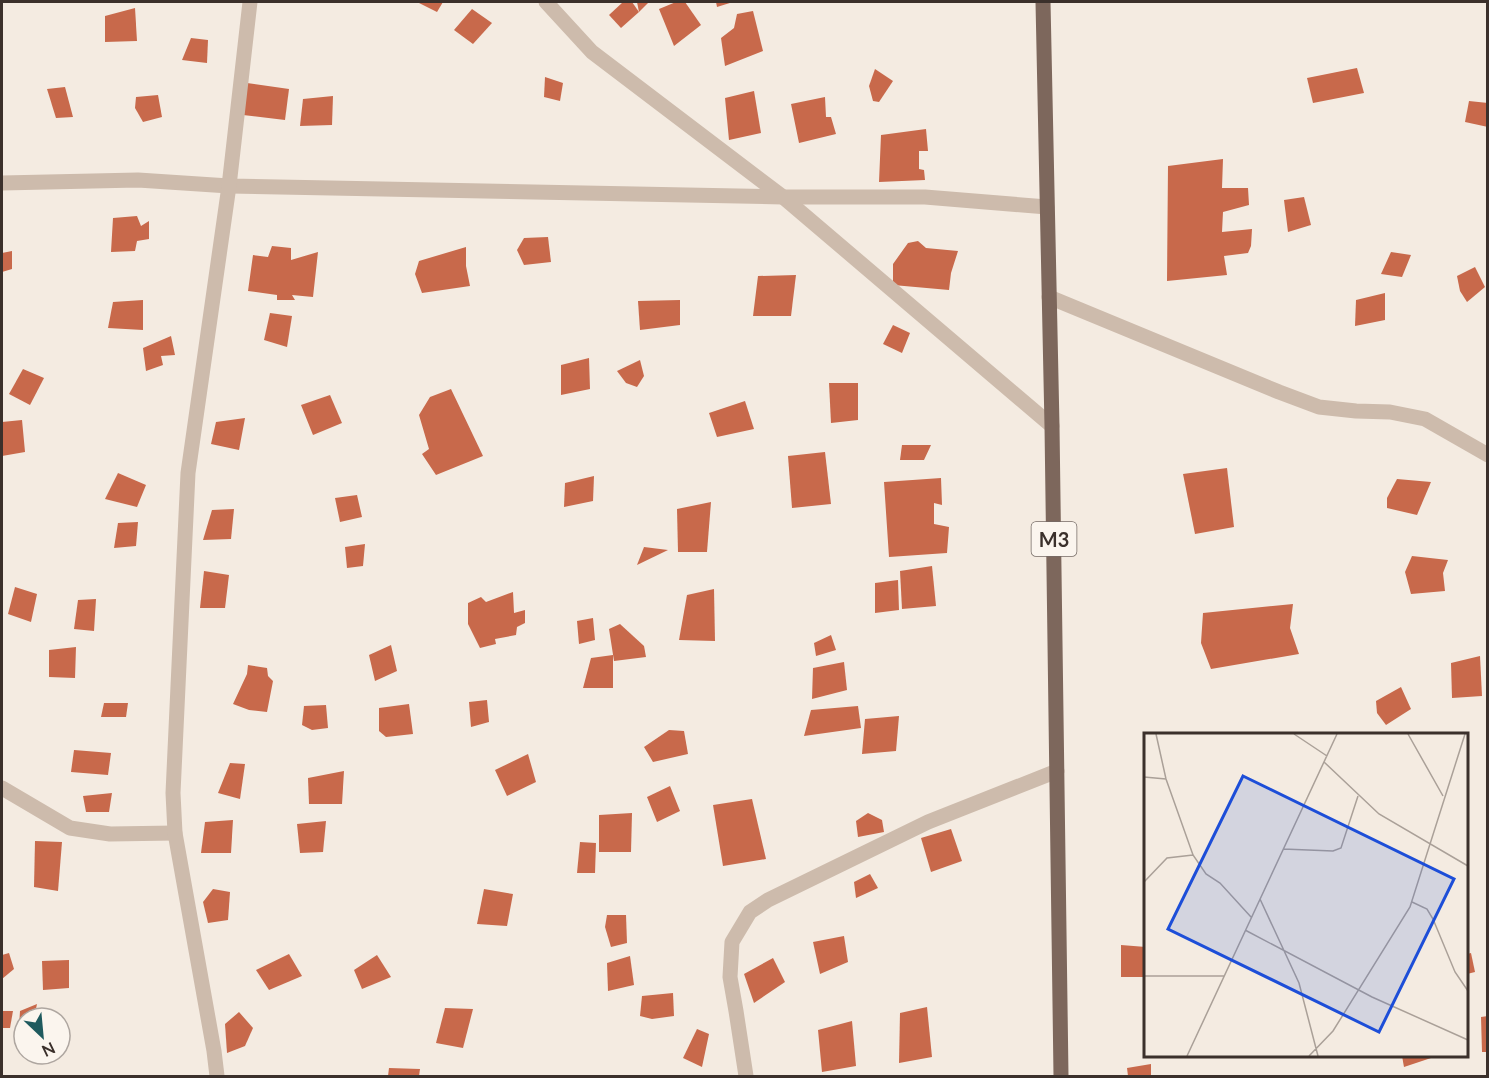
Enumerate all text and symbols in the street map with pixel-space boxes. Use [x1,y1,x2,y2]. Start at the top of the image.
road number: M3 [1032,522,1076,556]
inset map [1144,733,1468,1057]
north arrow [12,1006,72,1066]
text: N [39,1039,58,1061]

